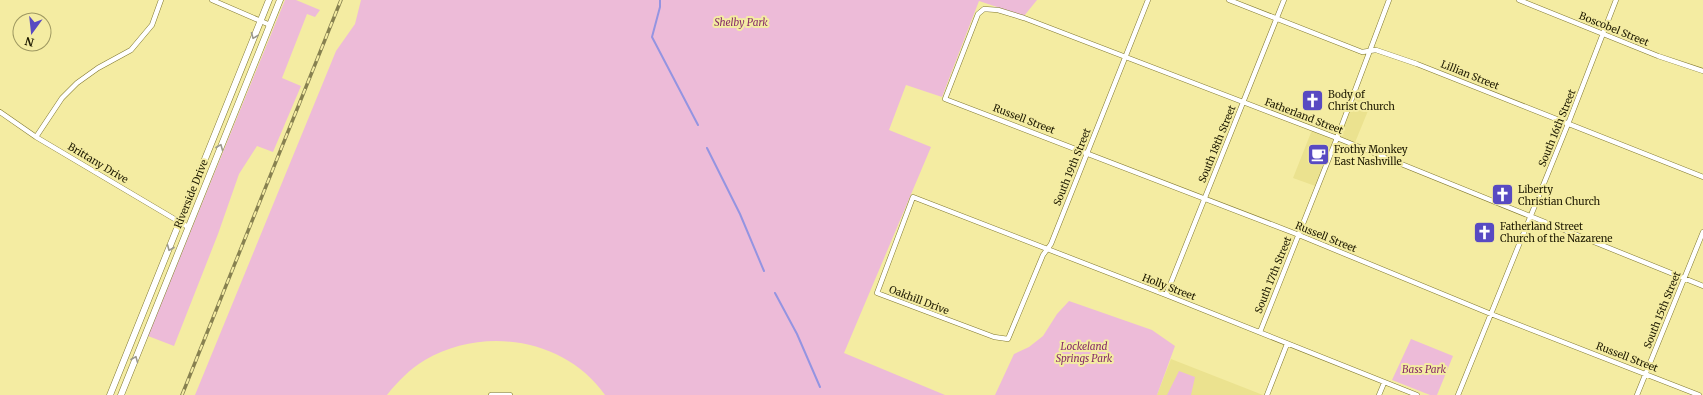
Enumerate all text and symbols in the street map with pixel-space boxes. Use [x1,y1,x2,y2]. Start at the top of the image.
street label: Boscobel Street [1577,9,1651,49]
north arrow [12,12,52,52]
park label: Shelby Park [714,16,768,29]
one-way arrow [251,33,259,40]
text: N [23,34,35,50]
street label: Lillian Street [1439,57,1501,93]
church icon: Body of Christ Church [1299,87,1325,113]
street label: South 16th Street [1536,87,1578,169]
place label: Body of Christ Church [1328,88,1395,113]
street label: Fatherland Street [1263,95,1345,137]
street label: Russell Street [991,101,1057,137]
street label: South 18th Street [1196,103,1239,185]
street label: South 19th Street [1051,126,1093,208]
street label: Brittany Drive [65,140,131,186]
cafe icon: Frothy Monkey East Nashville [1306,142,1332,168]
place label: Frothy Monkey East Nashville [1334,143,1408,168]
one-way arrow [216,144,224,151]
street label: Riverside Drive [171,158,211,230]
church icon: Liberty Christian Church [1489,182,1515,208]
place label: Liberty Christian Church [1518,183,1601,208]
street label: Russell Street [1293,219,1359,255]
church icon: Fatherland Street Church of the Nazarene [1472,219,1498,245]
place label: Fatherland Street Church of the Nazarene [1500,220,1613,245]
street label: South 17th Street [1252,235,1294,315]
one-way arrow [166,244,174,251]
street label: South 15th Street [1641,269,1683,350]
street label: Holly Street [1140,271,1198,303]
street label: Oakhill Drive [887,283,951,317]
street label: Russell Street [1594,339,1660,375]
park label: Lockeland Springs Park [1056,340,1113,365]
one-way arrow [131,355,139,362]
park label: Bass Park [1402,363,1446,376]

